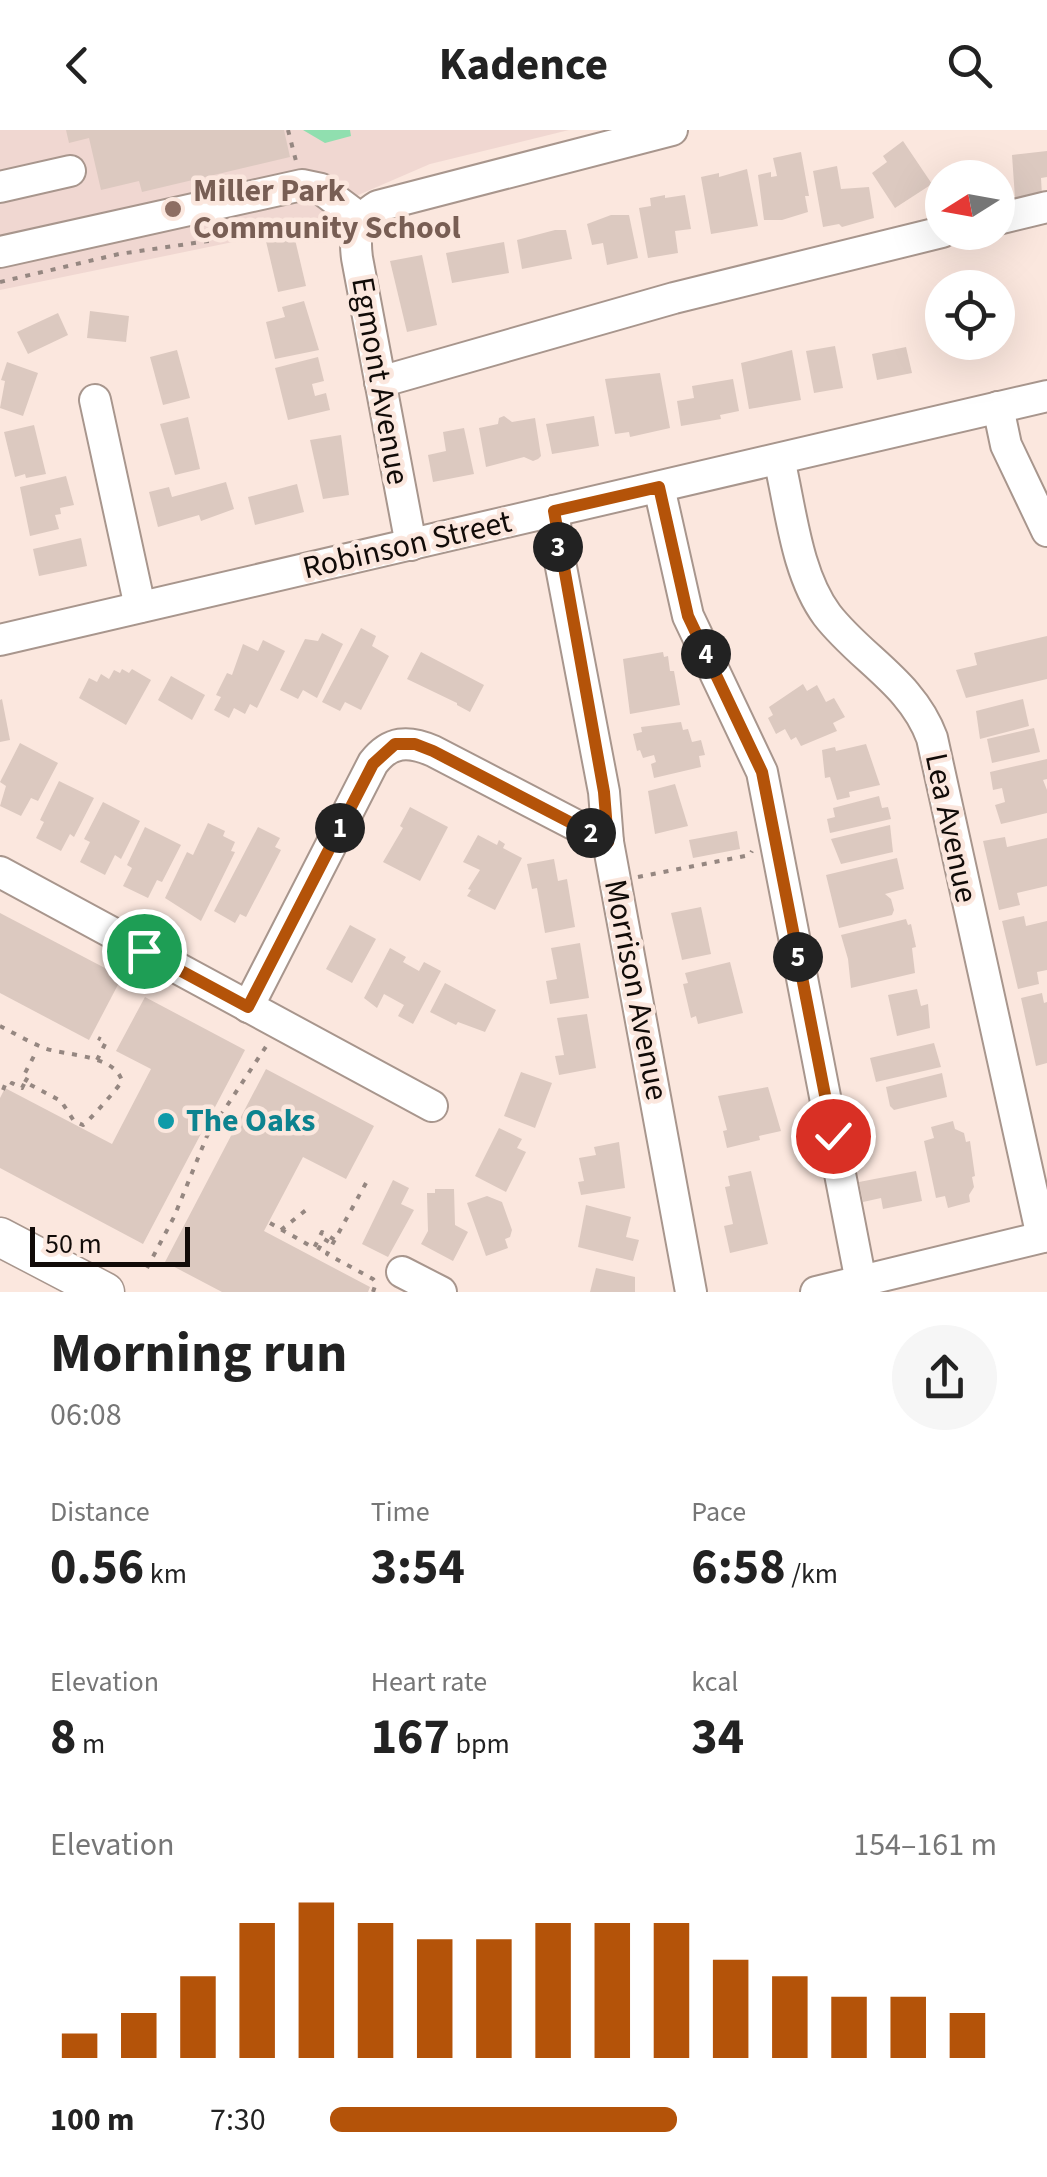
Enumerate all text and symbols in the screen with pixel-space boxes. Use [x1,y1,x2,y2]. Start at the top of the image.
text: Kadence [439,33,608,97]
icon: back [50,38,105,93]
icon: search [942,38,997,93]
north arrow [925,160,1015,250]
map controls [925,160,1015,360]
place label: Miller Park Community School [193,168,461,251]
marker: Miller Park Community School [162,198,184,220]
button: locate [925,270,1015,360]
street label: Egmont Avenue [339,273,421,489]
street label: Robinson Street [298,499,516,591]
pin: 3 [533,522,583,572]
text: 3 [551,527,565,567]
pin: 4 [681,629,731,679]
text: 4 [699,634,713,674]
street label: Lea Avenue [913,749,989,907]
pin: 1 [315,803,365,853]
text: 1 [333,808,347,848]
pin: 2 [566,808,616,858]
text: 2 [584,813,598,853]
street label: Morrison Avenue [592,876,680,1104]
pin [102,909,187,994]
icon: arrive [117,924,172,979]
pin: 5 [773,932,823,982]
text: 5 [791,937,805,977]
pin [791,1094,876,1179]
place label: The Oaks [186,1098,316,1144]
icon: check [806,1109,861,1164]
marker: The Oaks [155,1110,177,1132]
scale bar [30,1222,190,1266]
text: 50 m [45,1224,102,1264]
text: Morning run [50,1315,347,1393]
button: share [892,1325,997,1430]
text: 06:08 [50,1392,122,1438]
text: Distance [50,1492,150,1532]
text: Time [371,1492,430,1532]
text: Pace [691,1492,746,1532]
text: 0.56 [50,1532,144,1603]
text: 3:54 [371,1532,465,1603]
text: 6:58 [691,1532,786,1603]
text: km [144,1554,187,1594]
text: /km [786,1554,838,1594]
text: Elevation [50,1662,159,1702]
text: Heart rate [371,1662,487,1702]
text: kcal [691,1662,738,1702]
text: 8 [50,1702,76,1773]
text: 167 [371,1702,450,1773]
text: 34 [691,1702,744,1773]
text: m [76,1724,105,1764]
text: bpm [450,1724,510,1764]
text: Elevation [50,1822,175,1868]
text: 154–161 m [853,1822,997,1868]
text: 100 m [50,2097,135,2143]
text: 7:30 [210,2097,266,2143]

